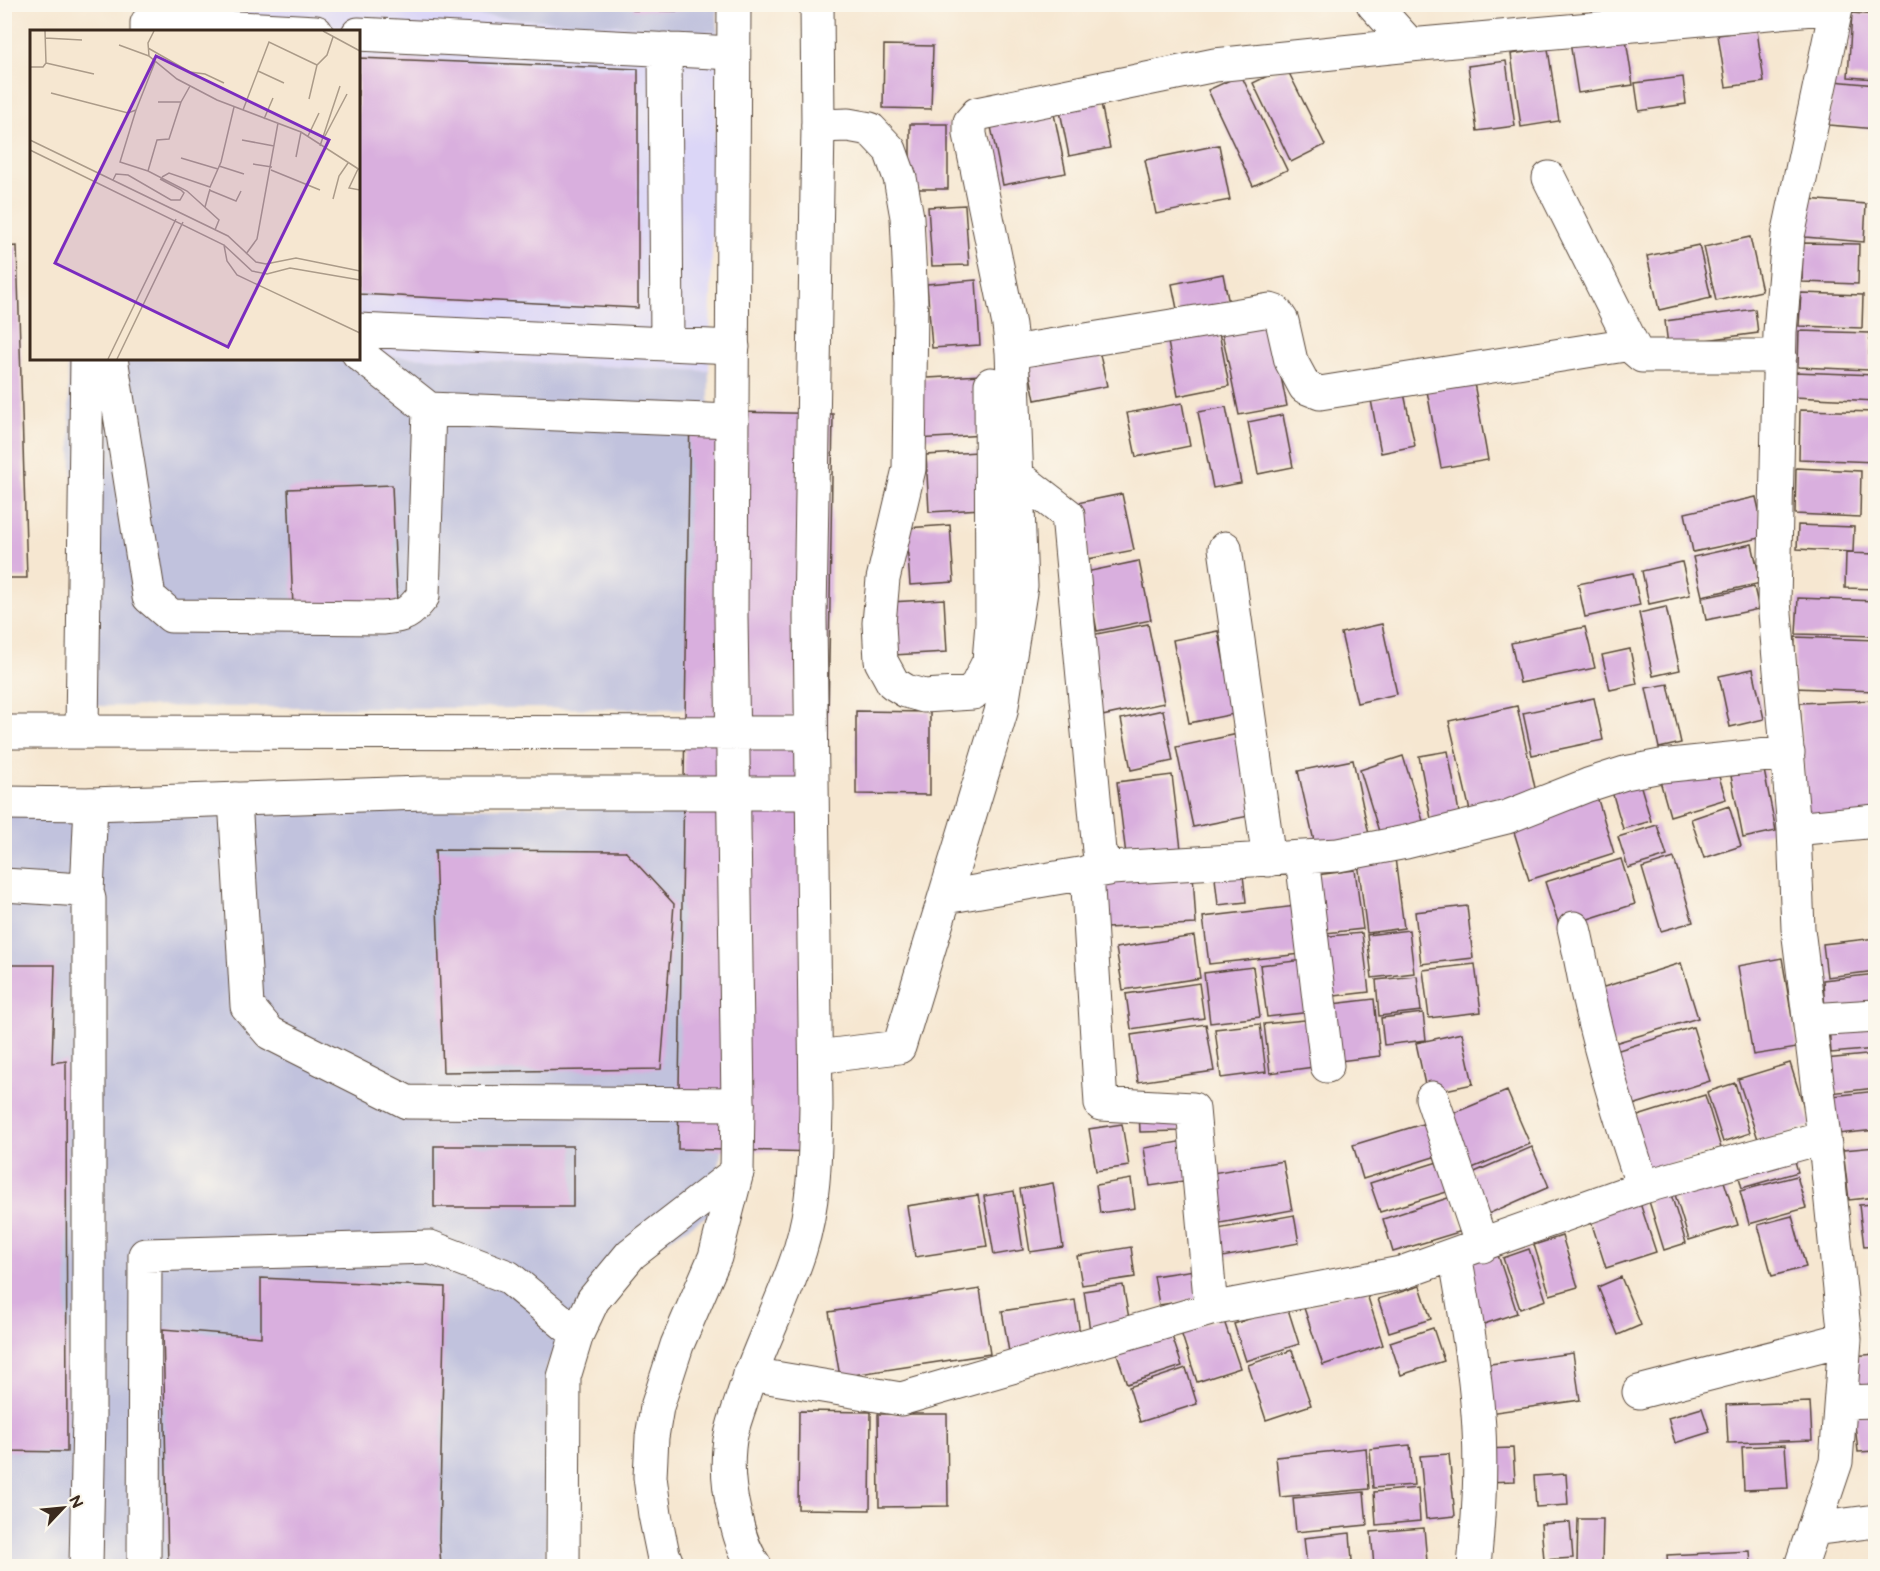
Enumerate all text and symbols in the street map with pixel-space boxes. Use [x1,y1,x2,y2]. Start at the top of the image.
inset map [30,30,360,360]
north arrow [33,1478,93,1538]
text: N [64,1493,86,1512]

